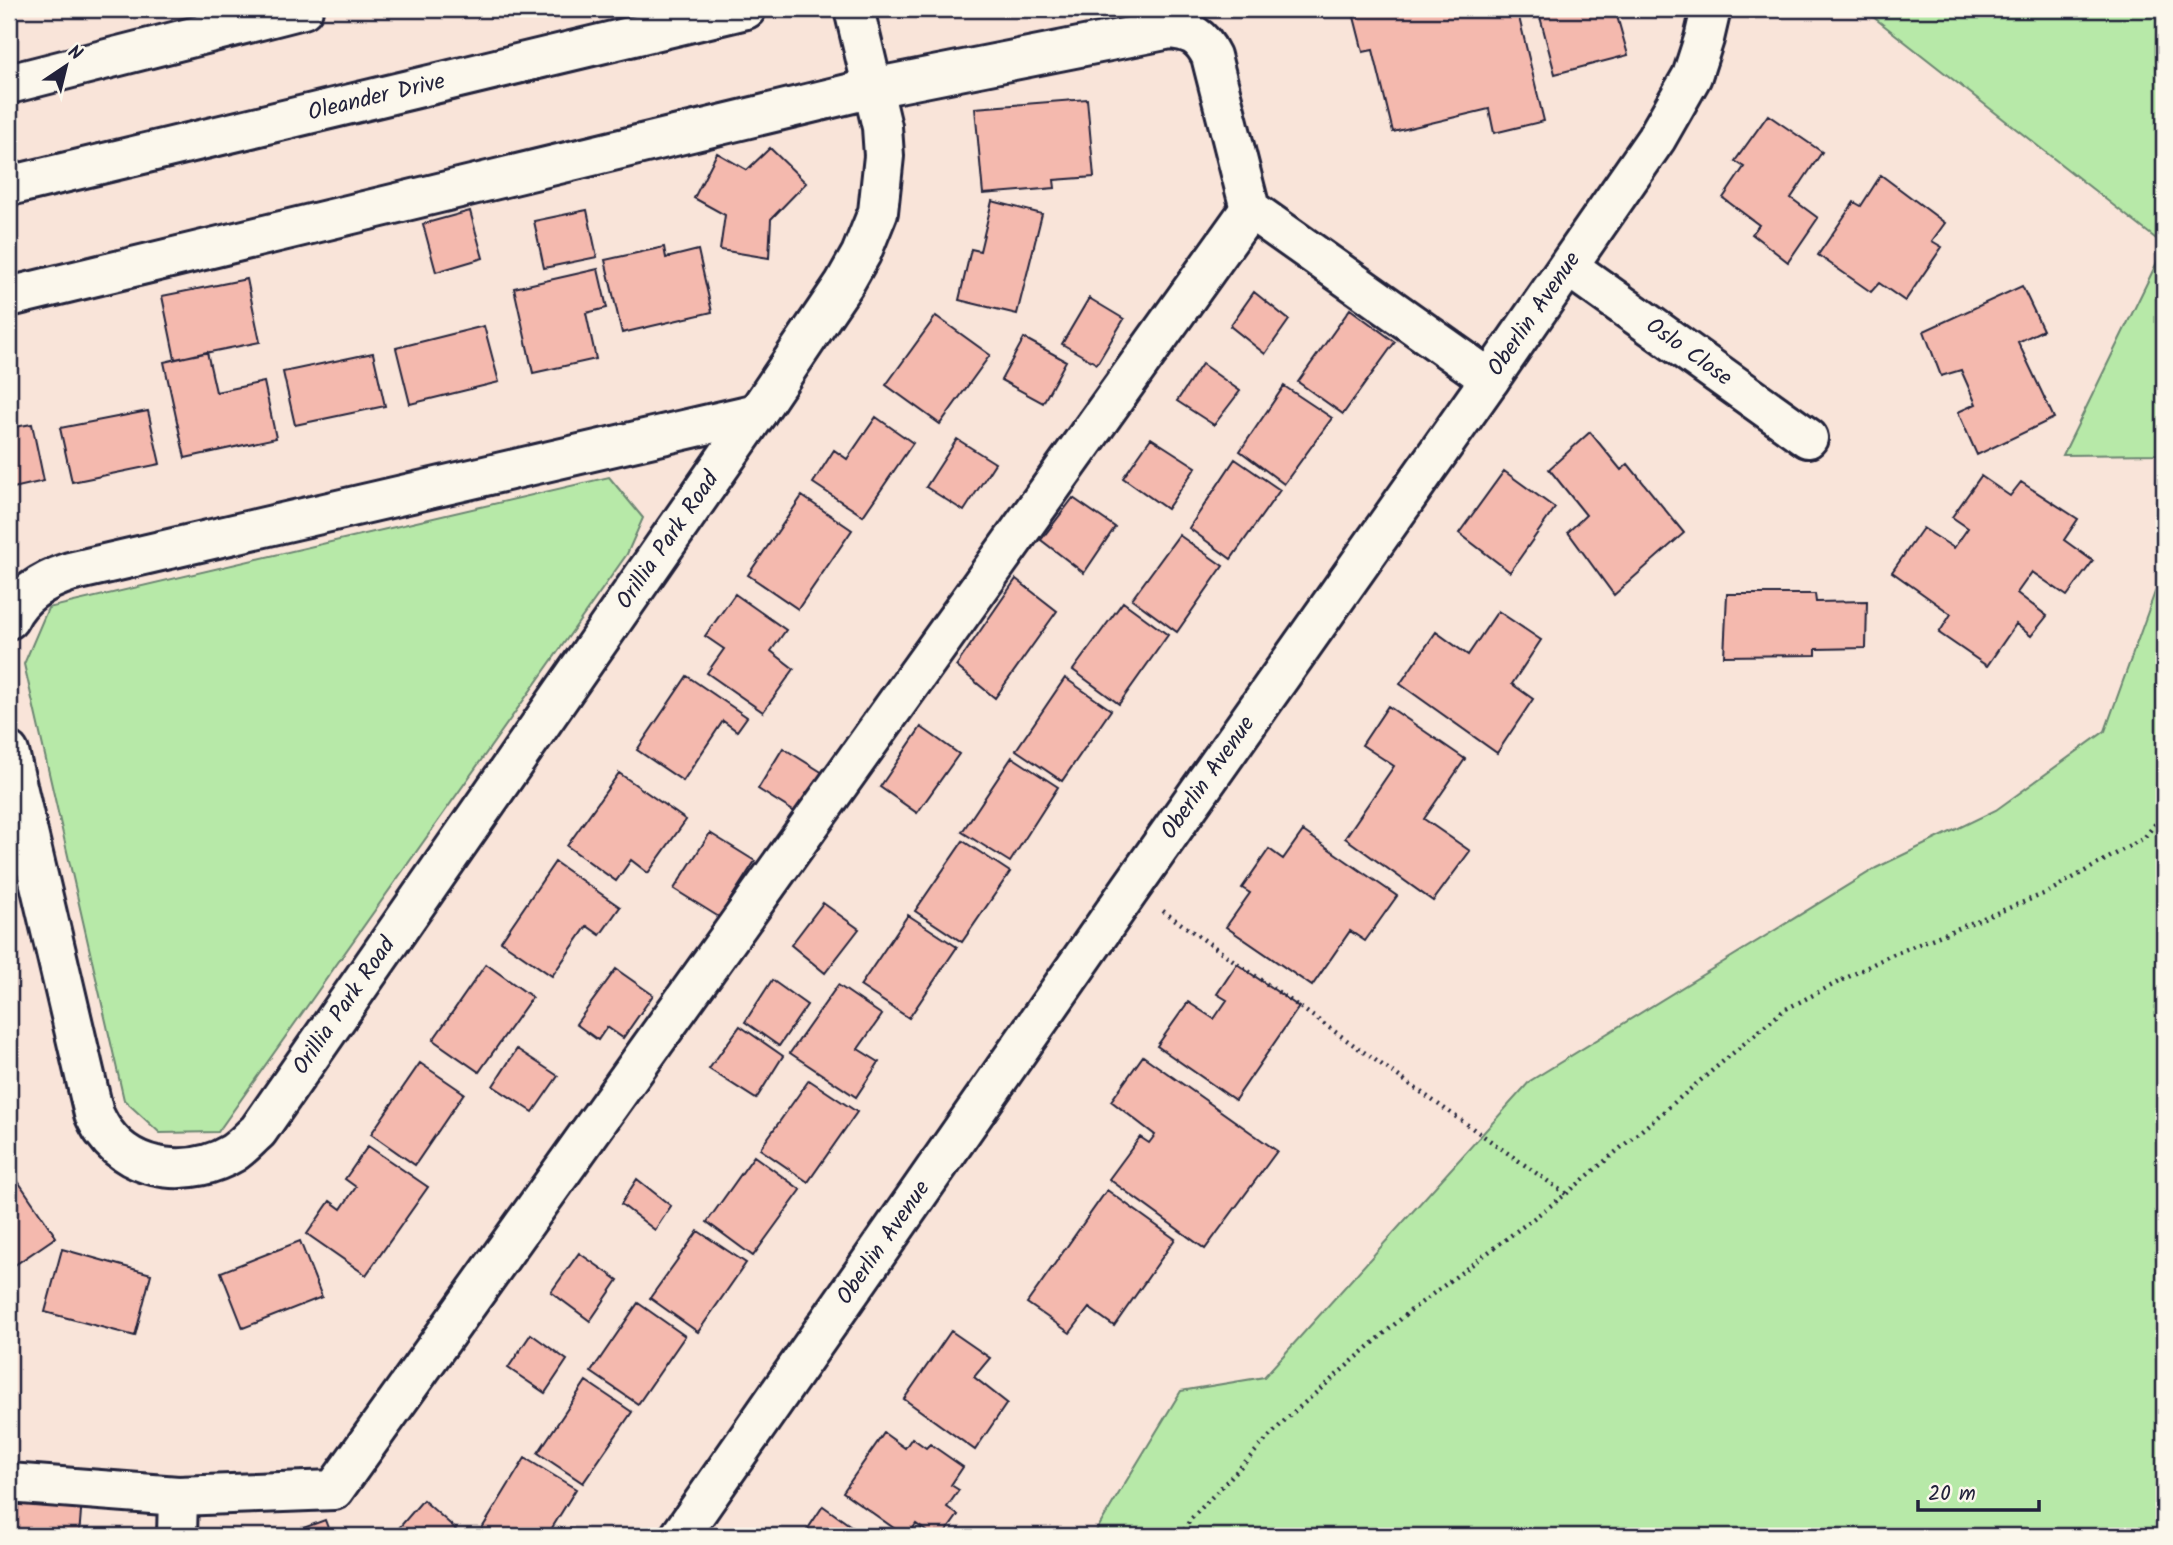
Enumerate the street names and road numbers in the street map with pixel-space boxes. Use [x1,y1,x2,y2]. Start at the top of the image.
street label: Oleander Drive [304,64,449,132]
street label: Oberlin Avenue [1479,245,1591,384]
street label: Oslo Close [1638,309,1739,396]
street label: Orillia Park Road [608,464,729,617]
street label: Oberlin Avenue [1152,709,1265,848]
street label: Orillia Park Road [284,929,406,1083]
street label: Oberlin Avenue [828,1173,940,1313]

